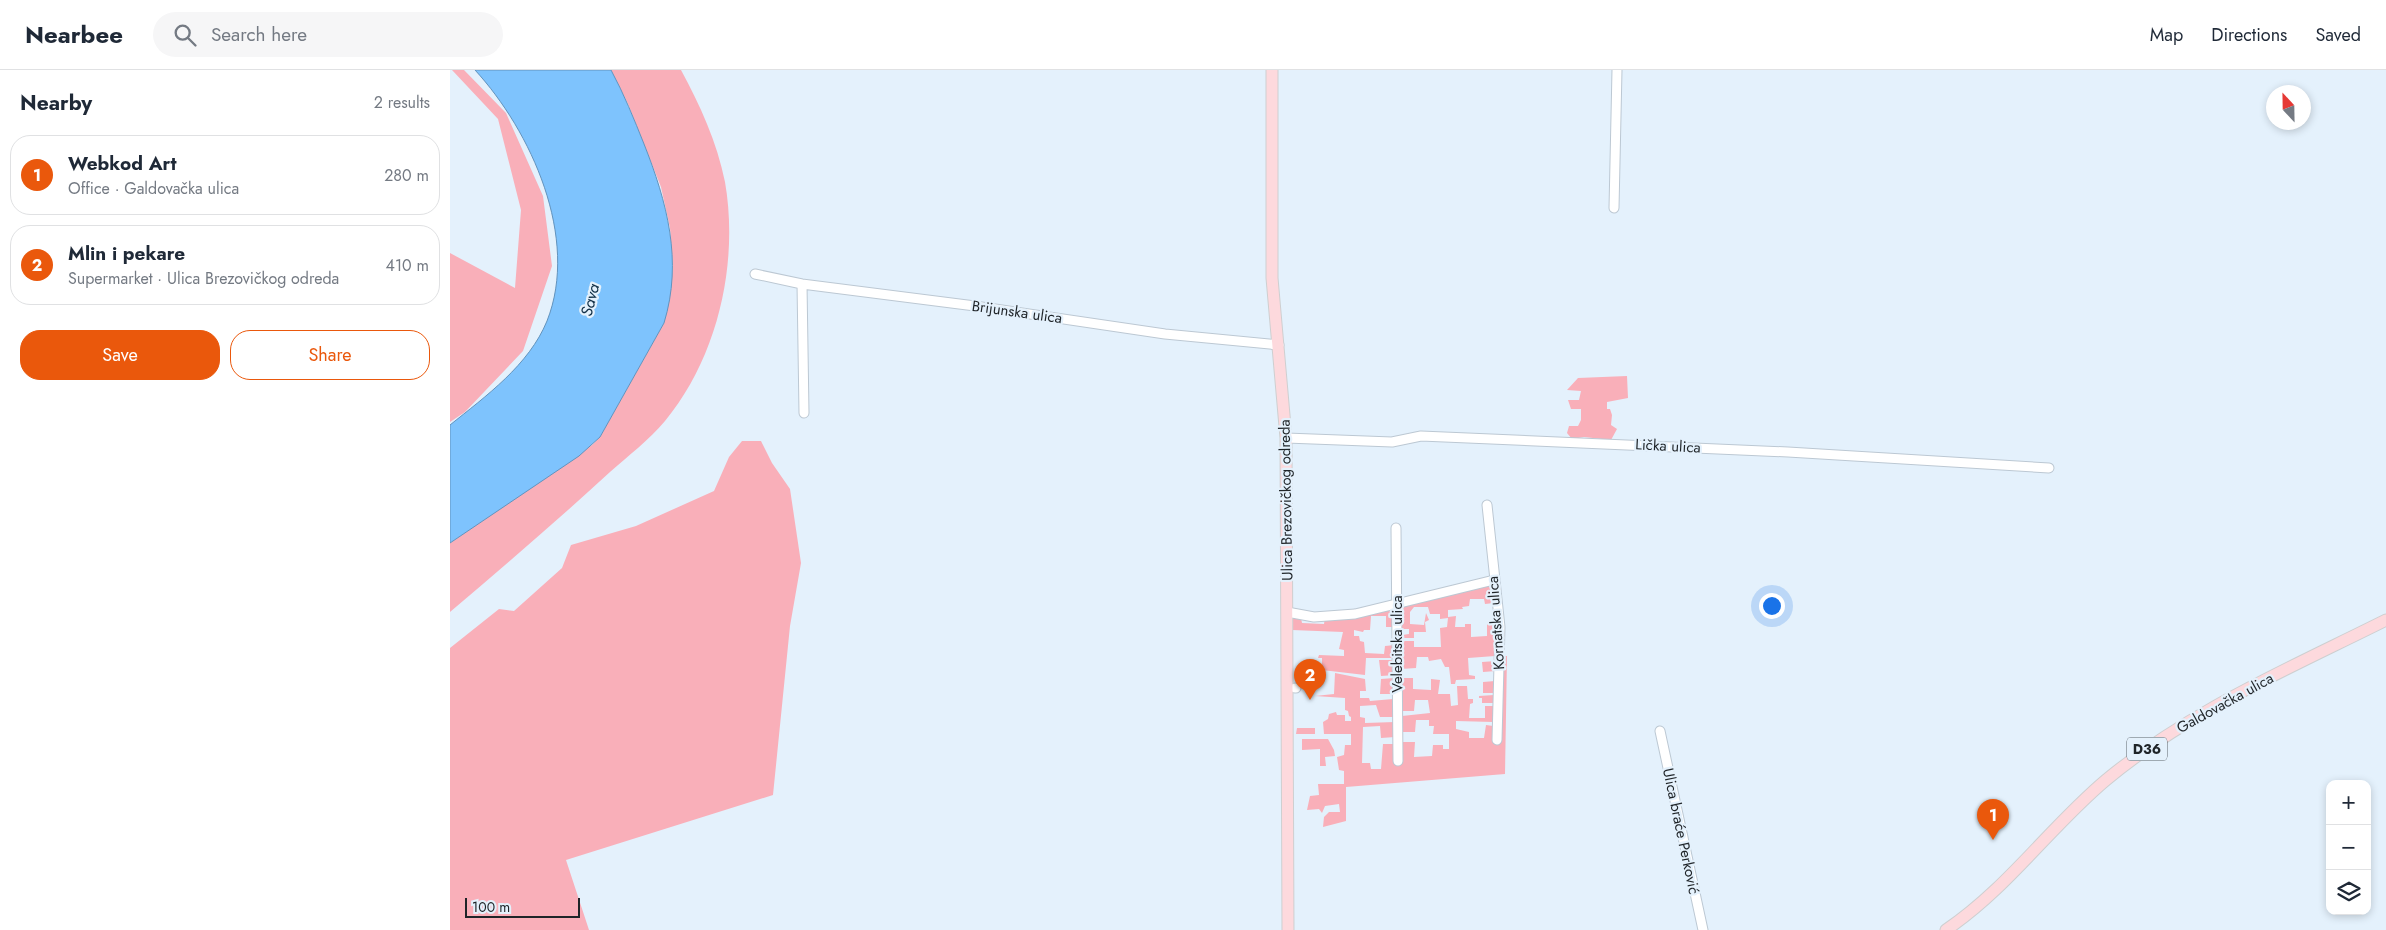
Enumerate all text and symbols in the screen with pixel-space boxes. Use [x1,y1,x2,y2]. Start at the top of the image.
search box [153,12,503,57]
text: Nearbee [25,17,123,52]
icon: search [171,21,199,49]
text: Search here [211,21,307,48]
text: Map [2150,22,2183,48]
text: Directions [2211,22,2287,48]
text: Saved [2315,22,2361,48]
north arrow [2266,85,2311,130]
text: Nearby [20,88,92,118]
text: 2 results [374,91,430,114]
text: Webkod Art [68,150,176,177]
text: 1 [33,164,41,187]
text: 280 m [384,164,429,187]
text: Office · Galdovačka ulica [68,177,239,200]
text: Mlin i pekare [68,240,185,267]
text: 2 [32,254,42,277]
text: 410 m [386,254,429,277]
text: Supermarket · Ulica Brezovičkog odreda [68,267,339,290]
water label: Sava [575,281,605,319]
street label: Brijunska ulica [970,295,1064,329]
button: Save [20,330,220,380]
button: Share [230,330,430,380]
street label: Ulica Brezovičkog odreda [1274,419,1298,581]
street label: Lička ulica [1635,433,1701,459]
street label: Kornatska ulica [1482,575,1510,671]
your location [1759,593,1785,619]
street label: Velebitska ulica [1386,595,1408,693]
pin: 2 [1294,659,1326,700]
street label: Galdovačka ulica [2173,667,2277,739]
road number: D36 [2127,738,2167,761]
street label: Ulica braće Perković [1657,766,1705,896]
map controls [2326,780,2371,915]
button: + [2326,780,2371,825]
pin: 1 [1977,799,2009,840]
button: − [2326,825,2371,870]
button: layers [2326,870,2371,915]
scale bar [465,895,580,918]
text: 100 m [472,897,510,917]

